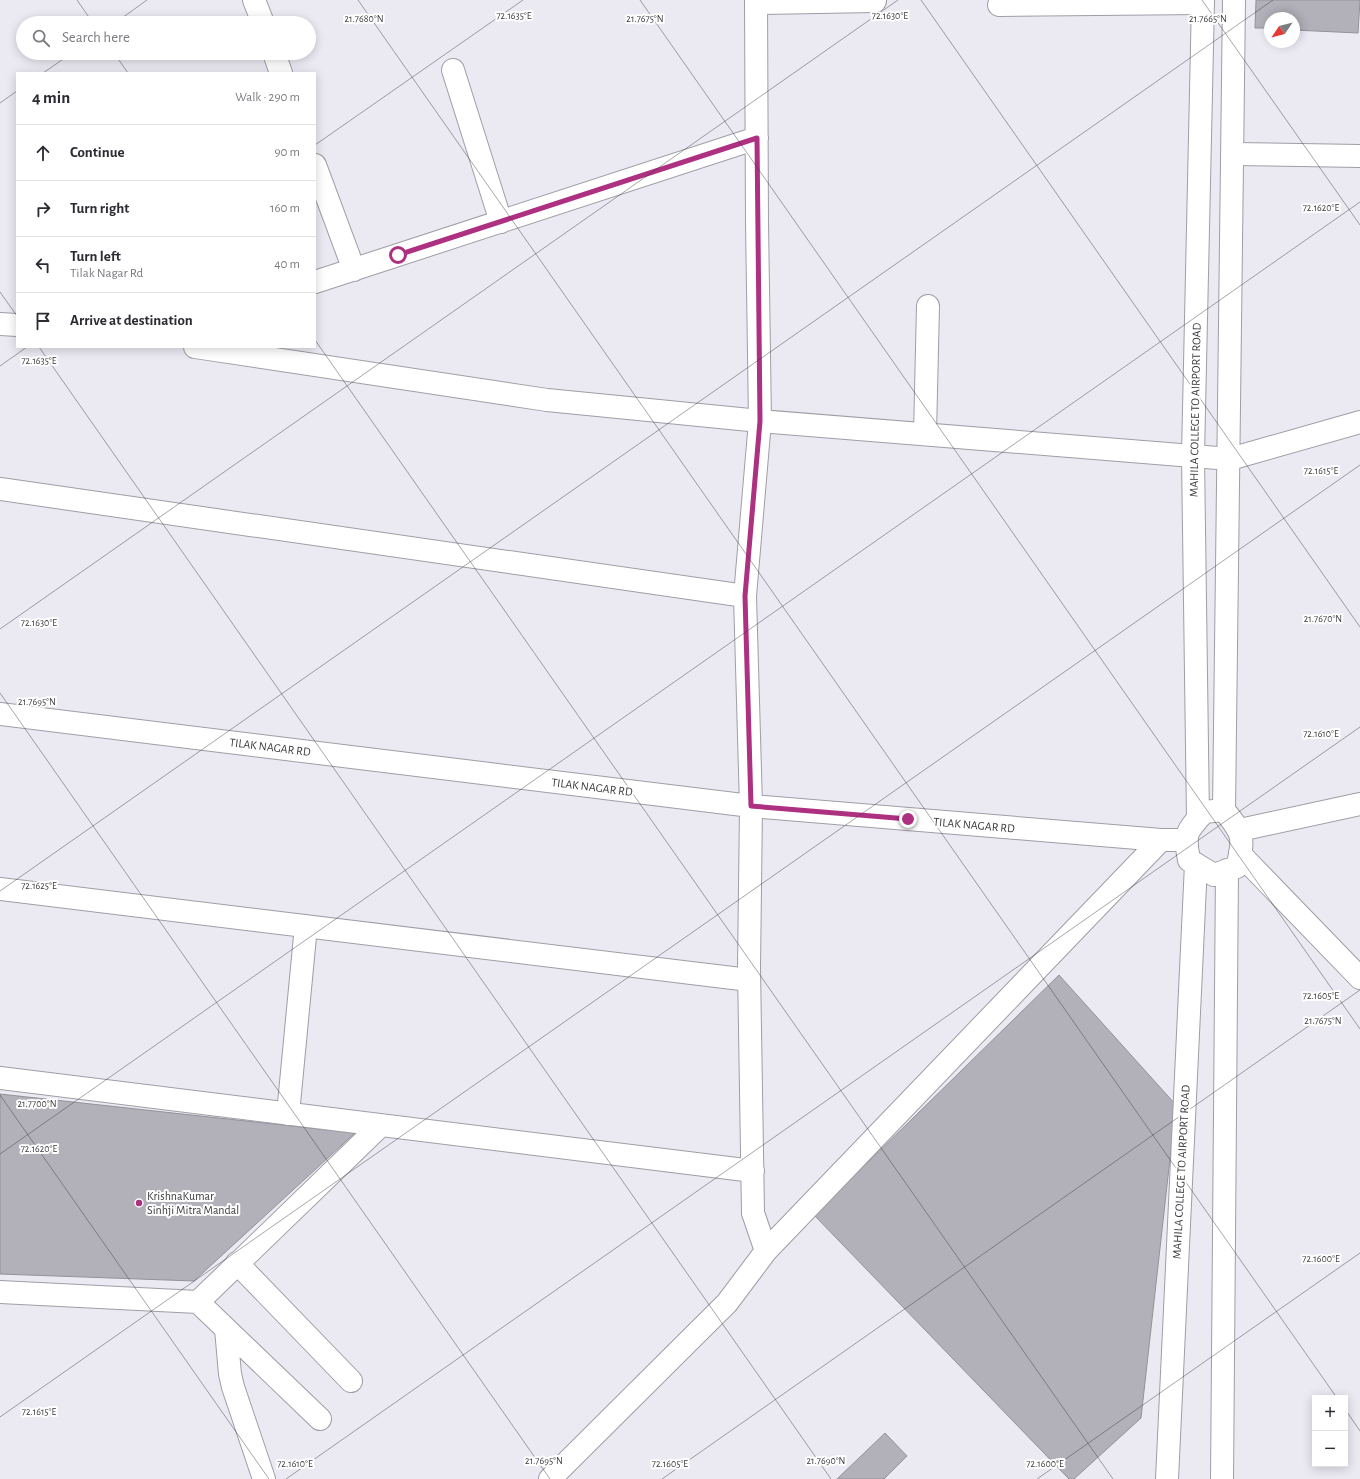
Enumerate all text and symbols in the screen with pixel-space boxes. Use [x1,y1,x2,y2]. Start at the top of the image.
text: 72.1635°E [496,11,532,21]
text: 72.1630°E [872,11,908,21]
north arrow [1264,12,1300,48]
text: 21.7680°N [345,14,383,24]
text: 21.7675°N [626,14,664,24]
text: 21.7665°N [1189,14,1227,24]
search box [16,16,316,60]
icon: search [30,27,52,49]
text: Search here [62,30,130,45]
text: 4 min [32,89,70,106]
text: Walk · 290 m [235,91,300,104]
icon: ahead [32,142,54,164]
text: Continue [70,145,125,160]
text: 90 m [274,146,300,159]
icon: right [32,198,54,220]
text: Turn right [70,201,129,216]
text: 160 m [270,202,300,215]
text: 72.1620°E [1303,203,1340,213]
route start [389,246,407,264]
text: Turn left [70,249,121,264]
icon: left [32,254,54,276]
text: 40 m [274,258,300,271]
text: Tilak Nagar Rd [70,267,143,280]
icon: arrive [32,310,54,332]
text: Arrive at destination [70,313,193,328]
street label: MAHILA COLLEGE TO AIRPORT ROAD [1187,322,1203,497]
text: 72.1635°E [21,356,57,366]
text: 72.1615°E [1304,466,1338,476]
text: 21.7670°N [1304,614,1342,624]
text: 72.1630°E [21,618,57,628]
text: 21.7695°N [18,697,56,707]
text: 72.1610°E [1303,729,1339,739]
street label: TILAK NAGAR RD [229,736,312,758]
street label: TILAK NAGAR RD [551,776,634,798]
route end [899,810,917,828]
street label: TILAK NAGAR RD [933,815,1015,835]
text: 72.1625°E [21,881,57,891]
text: 72.1605°E [1303,991,1339,1001]
text: 21.7675°N [1304,1016,1342,1026]
street label: MAHILA COLLEGE TO AIRPORT ROAD [1170,1084,1192,1259]
text: 21.7700°N [18,1099,56,1109]
text: 72.1620°E [21,1144,58,1154]
place label: KrishnaKumar Sinhji Mitra Mandal [147,1190,239,1217]
marker: KrishnaKumar Sinhji Mitra Mandal [134,1198,144,1208]
text: 72.1600°E [1302,1254,1340,1264]
map controls [1312,1395,1348,1467]
button: + [1312,1395,1348,1431]
text: 72.1615°E [22,1407,56,1417]
button: − [1312,1431,1348,1467]
text: 21.7695°N [525,1456,563,1466]
text: 21.7690°N [807,1456,845,1466]
text: 72.1610°E [277,1459,313,1469]
text: 72.1605°E [652,1459,688,1469]
text: 72.1600°E [1026,1459,1064,1469]

